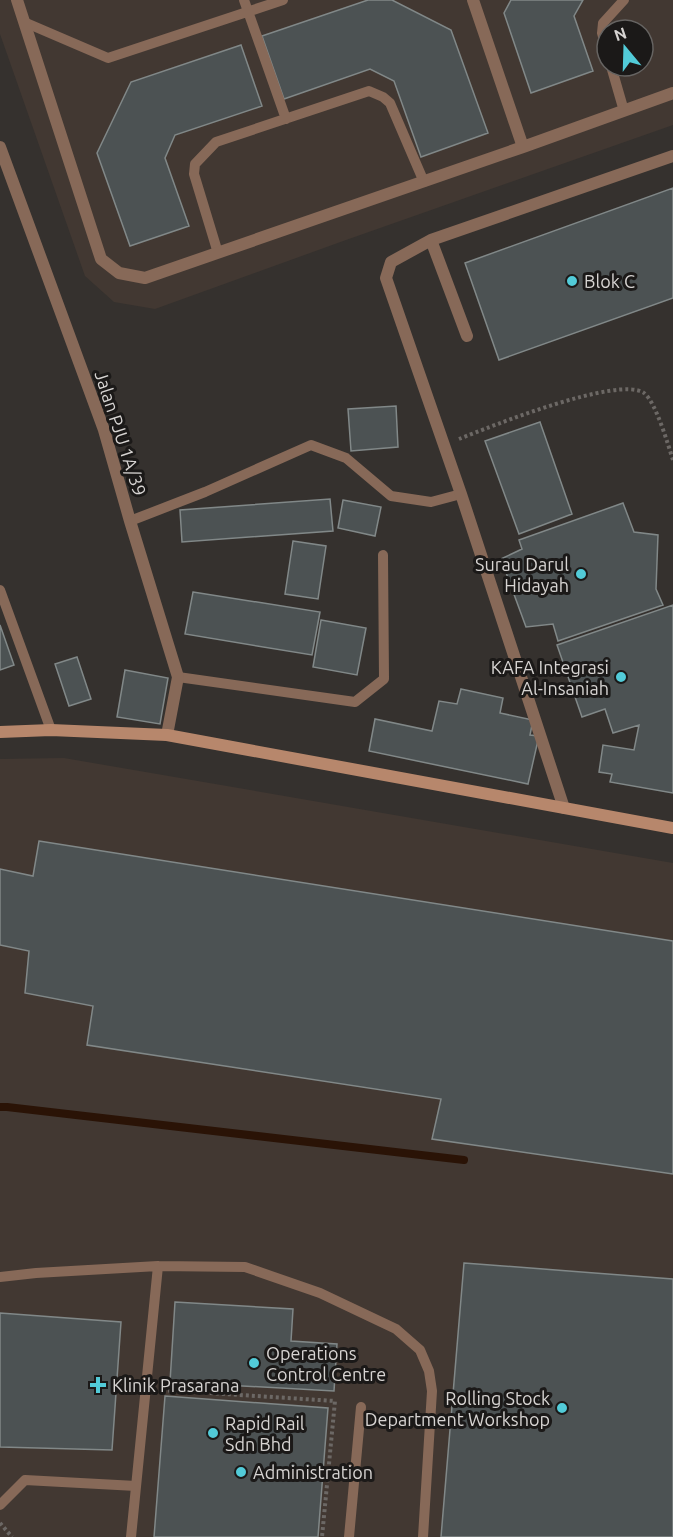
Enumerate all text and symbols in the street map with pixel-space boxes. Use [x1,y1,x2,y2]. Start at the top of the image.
north arrow [595,18,655,78]
text: N [612,23,629,44]
place label: Blok C [584,271,635,291]
marker: Blok C [565,274,579,288]
street label: Jalan PJU 1A/39 [91,368,151,498]
place label: Surau Darul Hidayah [475,554,569,595]
marker: Surau Darul Hidayah [574,567,588,581]
place label: KAFA Integrasi Al-Insaniah [491,657,609,698]
marker: KAFA Integrasi Al-Insaniah [614,670,628,684]
place label: Operations Control Centre [266,1343,386,1384]
marker: Operations Control Centre [247,1356,261,1370]
place label: Klinik Prasarana [112,1375,239,1395]
marker: Klinik Prasarana [89,1376,107,1394]
place label: Rolling Stock Department Workshop [365,1388,550,1429]
marker: Rolling Stock Department Workshop [555,1401,569,1415]
place label: Rapid Rail Sdn Bhd [225,1413,305,1454]
marker: Rapid Rail Sdn Bhd [206,1426,220,1440]
place label: Administration [253,1462,373,1482]
marker: Administration [234,1465,248,1479]

